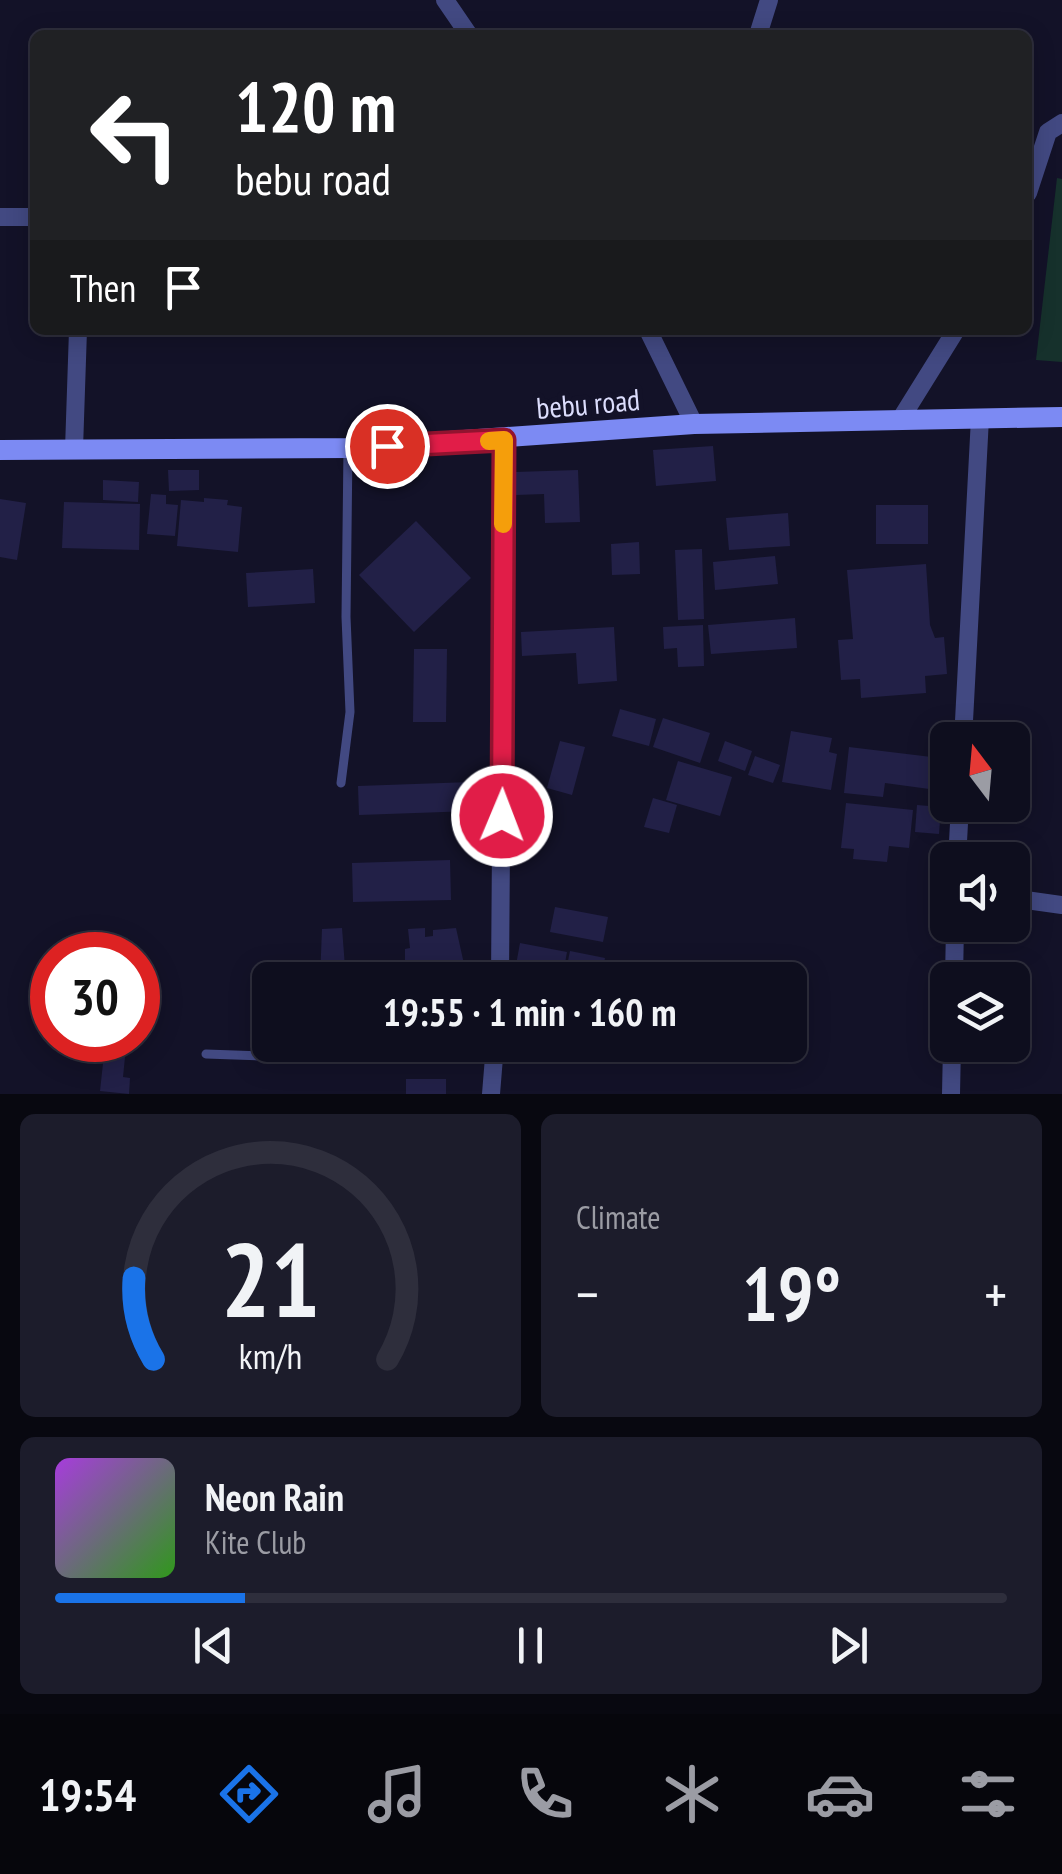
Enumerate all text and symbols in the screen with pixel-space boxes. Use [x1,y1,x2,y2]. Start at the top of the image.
text: 120 m [235,61,396,151]
icon: left [70,70,200,200]
text: bebu road [235,149,391,207]
icon: arrive [156,260,211,315]
text: Then [70,263,136,312]
street label: bebu road [535,379,641,427]
pin [345,404,430,489]
icon: arrive [360,419,415,474]
north arrow [930,722,1030,822]
map controls [930,722,1030,1062]
position arrow [450,764,554,868]
button: sound [930,842,1030,942]
speed limit sign: 30 [30,932,160,1062]
button: layers [930,962,1030,1062]
text: 19:55 · 1 min · 160 m [383,987,676,1036]
text: Climate [576,1196,660,1238]
text: 21 [221,1211,320,1346]
text: 19° [742,1245,841,1342]
text: − [576,1258,599,1329]
text: + [984,1258,1007,1329]
text: km/h [239,1333,302,1379]
text: Neon Rain [205,1472,344,1521]
text: Kite Club [205,1521,306,1563]
icon: previous [186,1618,241,1673]
icon: pause [503,1618,558,1673]
icon: next [821,1618,876,1673]
icon: directions [214,1759,284,1829]
icon: music [362,1759,432,1829]
icon: phone [510,1759,580,1829]
icon: climate [657,1759,727,1829]
icon: car [805,1759,875,1829]
icon: filters [953,1759,1023,1829]
text: 19:54 [39,1765,136,1823]

